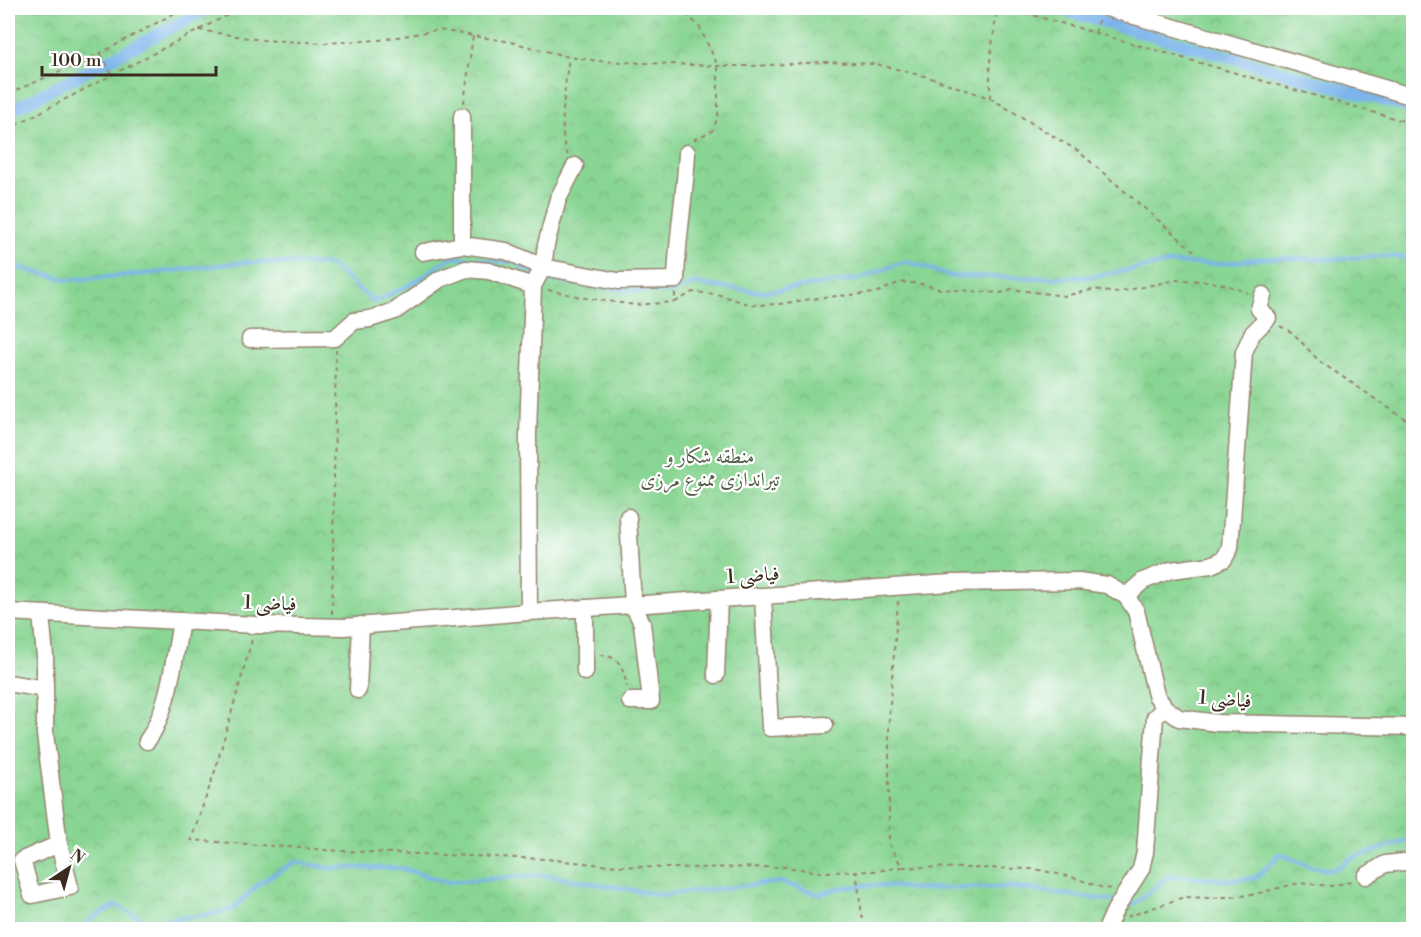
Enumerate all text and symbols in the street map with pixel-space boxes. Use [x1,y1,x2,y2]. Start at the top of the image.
scale bar [42,39,216,77]
text: 100 m [51,49,102,72]
park label: منطقه شکار و تیراندازی ممنوع مرزی [640,445,780,497]
street label: فیاضی 1 [726,562,781,591]
street label: فیاضی 1 [243,591,297,618]
street label: فیاضی 1 [1197,686,1252,715]
north arrow [39,838,99,898]
text: N [66,845,89,869]

